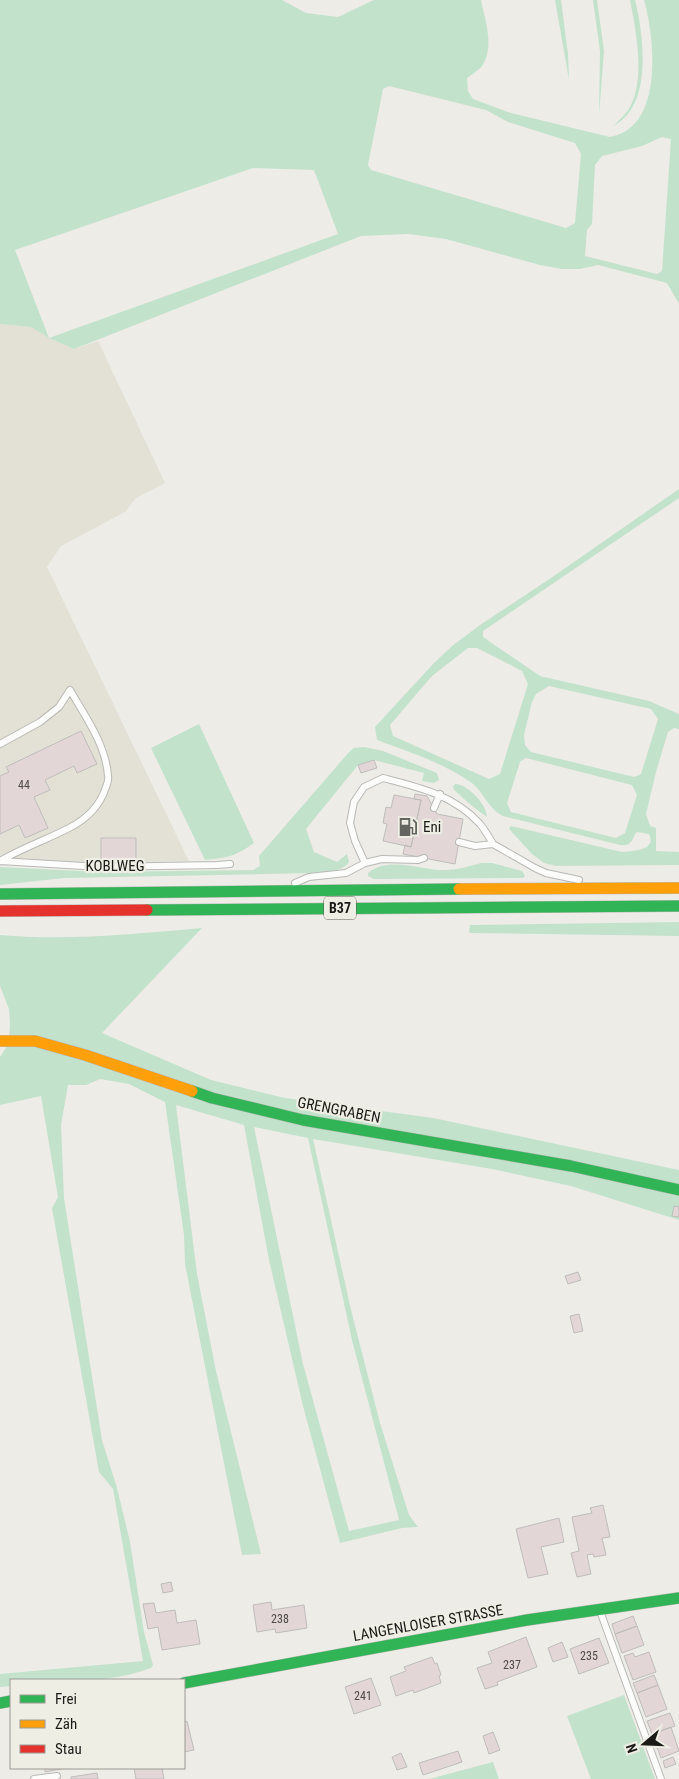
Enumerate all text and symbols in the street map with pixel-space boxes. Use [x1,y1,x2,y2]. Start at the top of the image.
house number: 44 [18,778,30,792]
fuel station icon: Eni [397,816,419,838]
place label: Eni [423,818,441,836]
street label: KOBLWEG [86,857,145,875]
road number: B37 [324,896,356,920]
street label: GRENGRABEN [296,1093,382,1127]
street label: LANGENLOISER STRASSE [352,1601,504,1645]
house number: 238 [271,1612,289,1626]
house number: 235 [580,1649,598,1663]
house number: 237 [503,1658,521,1672]
legend [10,1679,185,1769]
house number: 241 [354,1689,372,1703]
text: Frei [55,1690,77,1708]
text: Zäh [55,1715,77,1733]
north arrow [619,1719,669,1769]
text: Stau [55,1740,82,1758]
text: N [623,1742,641,1755]

